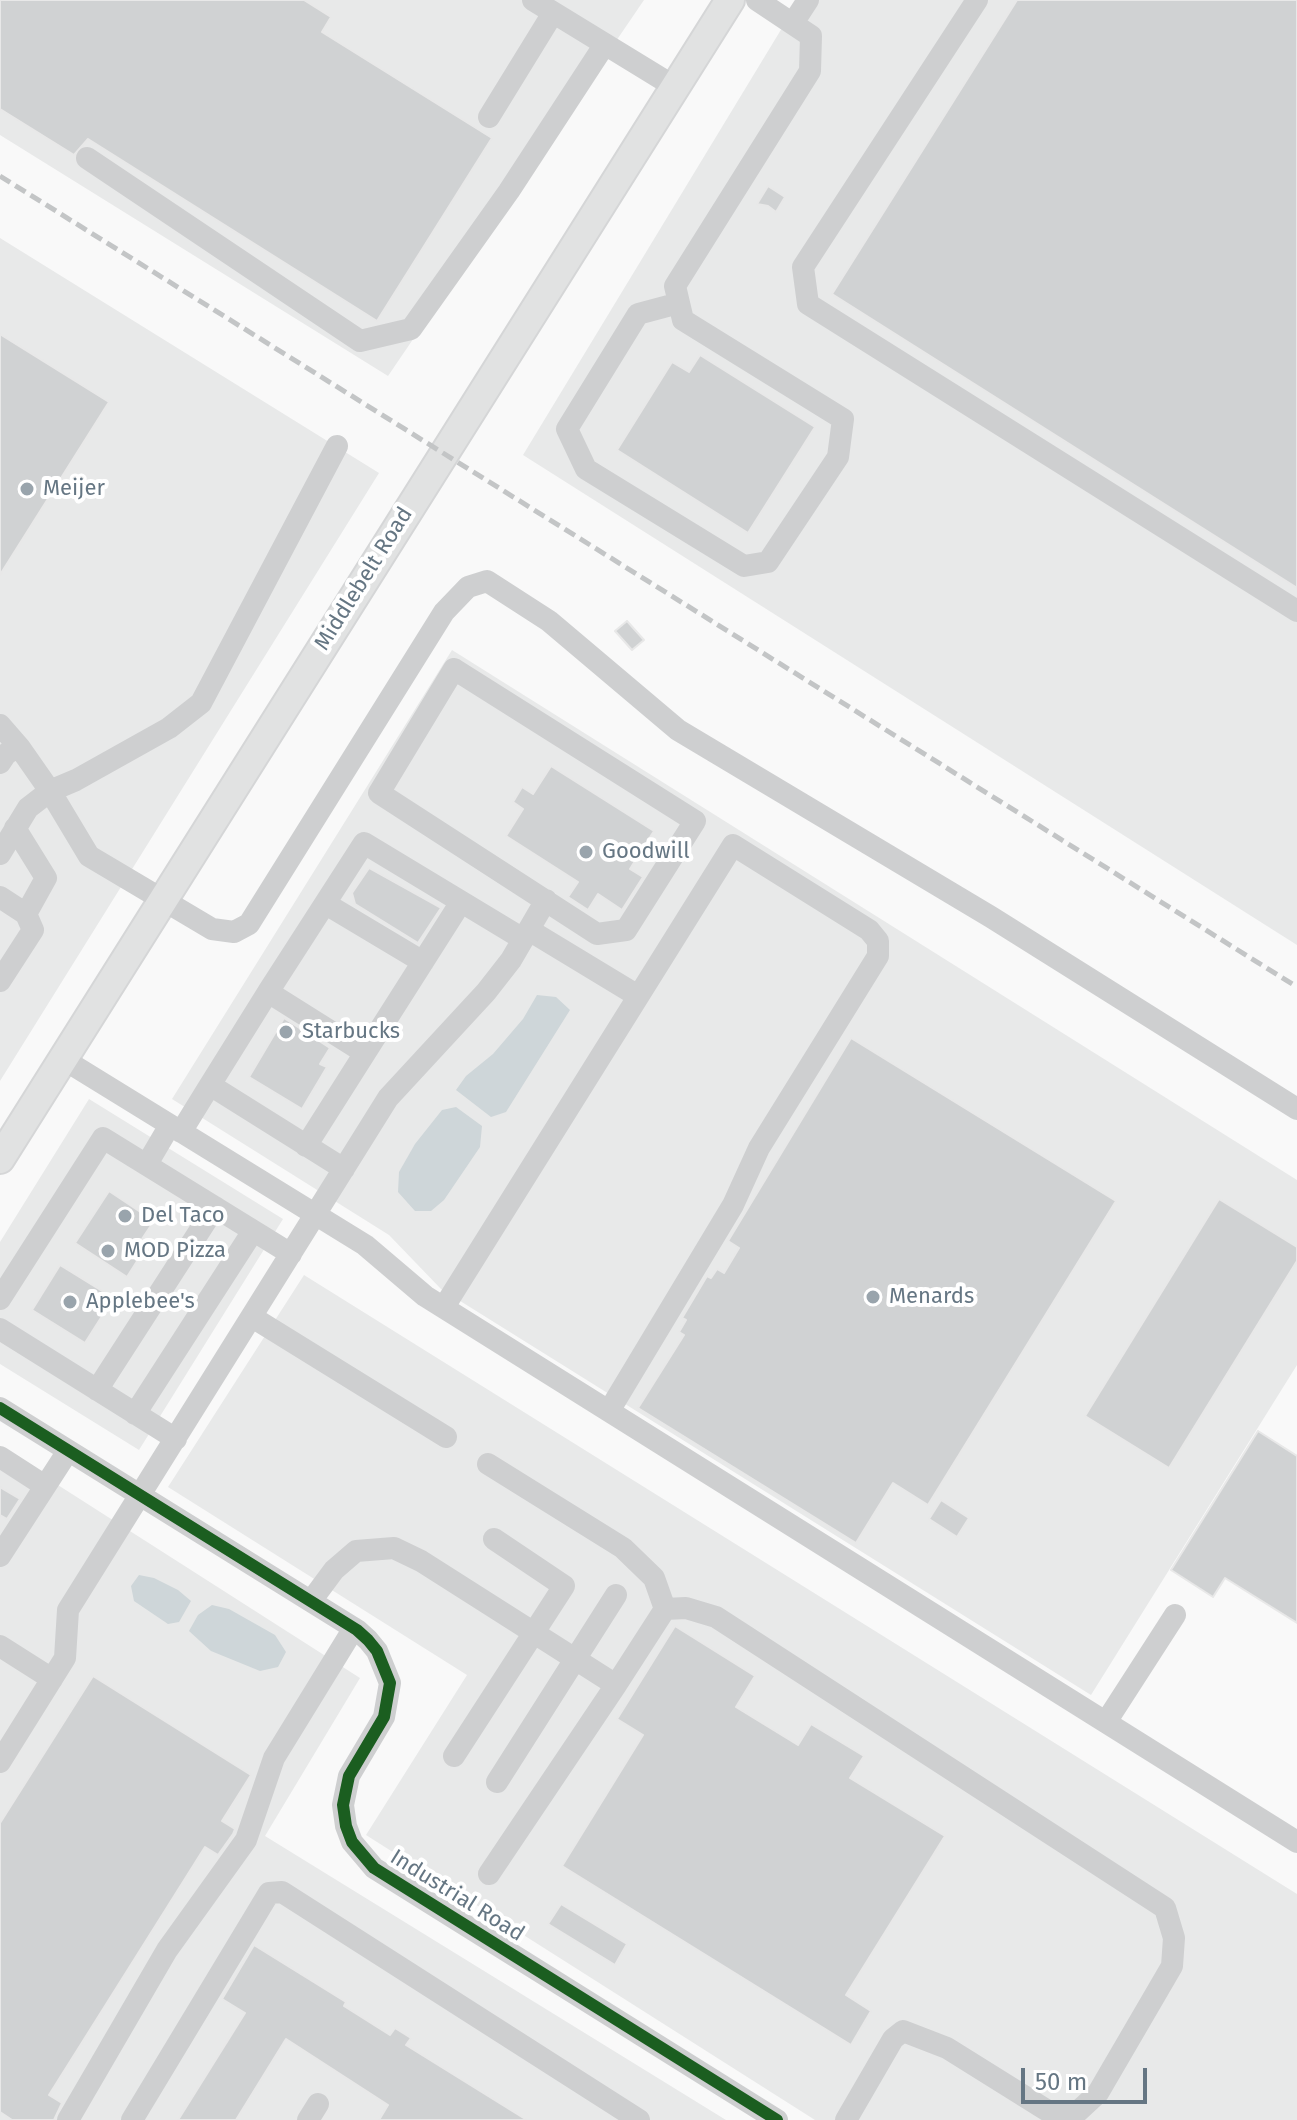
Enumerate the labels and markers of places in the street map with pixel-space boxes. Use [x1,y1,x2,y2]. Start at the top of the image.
place label: Meijer [43,476,105,502]
marker: Meijer [18,480,36,498]
place label: Goodwill [602,839,690,865]
marker: Goodwill [577,843,595,861]
place label: Starbucks [302,1019,400,1045]
marker: Starbucks [277,1023,295,1041]
place label: Del Taco [141,1203,225,1229]
marker: Del Taco [116,1207,134,1225]
place label: MOD Pizza [124,1238,226,1264]
marker: MOD Pizza [99,1242,117,1260]
place label: Menards [889,1284,974,1310]
marker: Menards [864,1288,882,1306]
place label: Applebee's [86,1289,195,1315]
marker: Applebee's [61,1293,79,1311]

